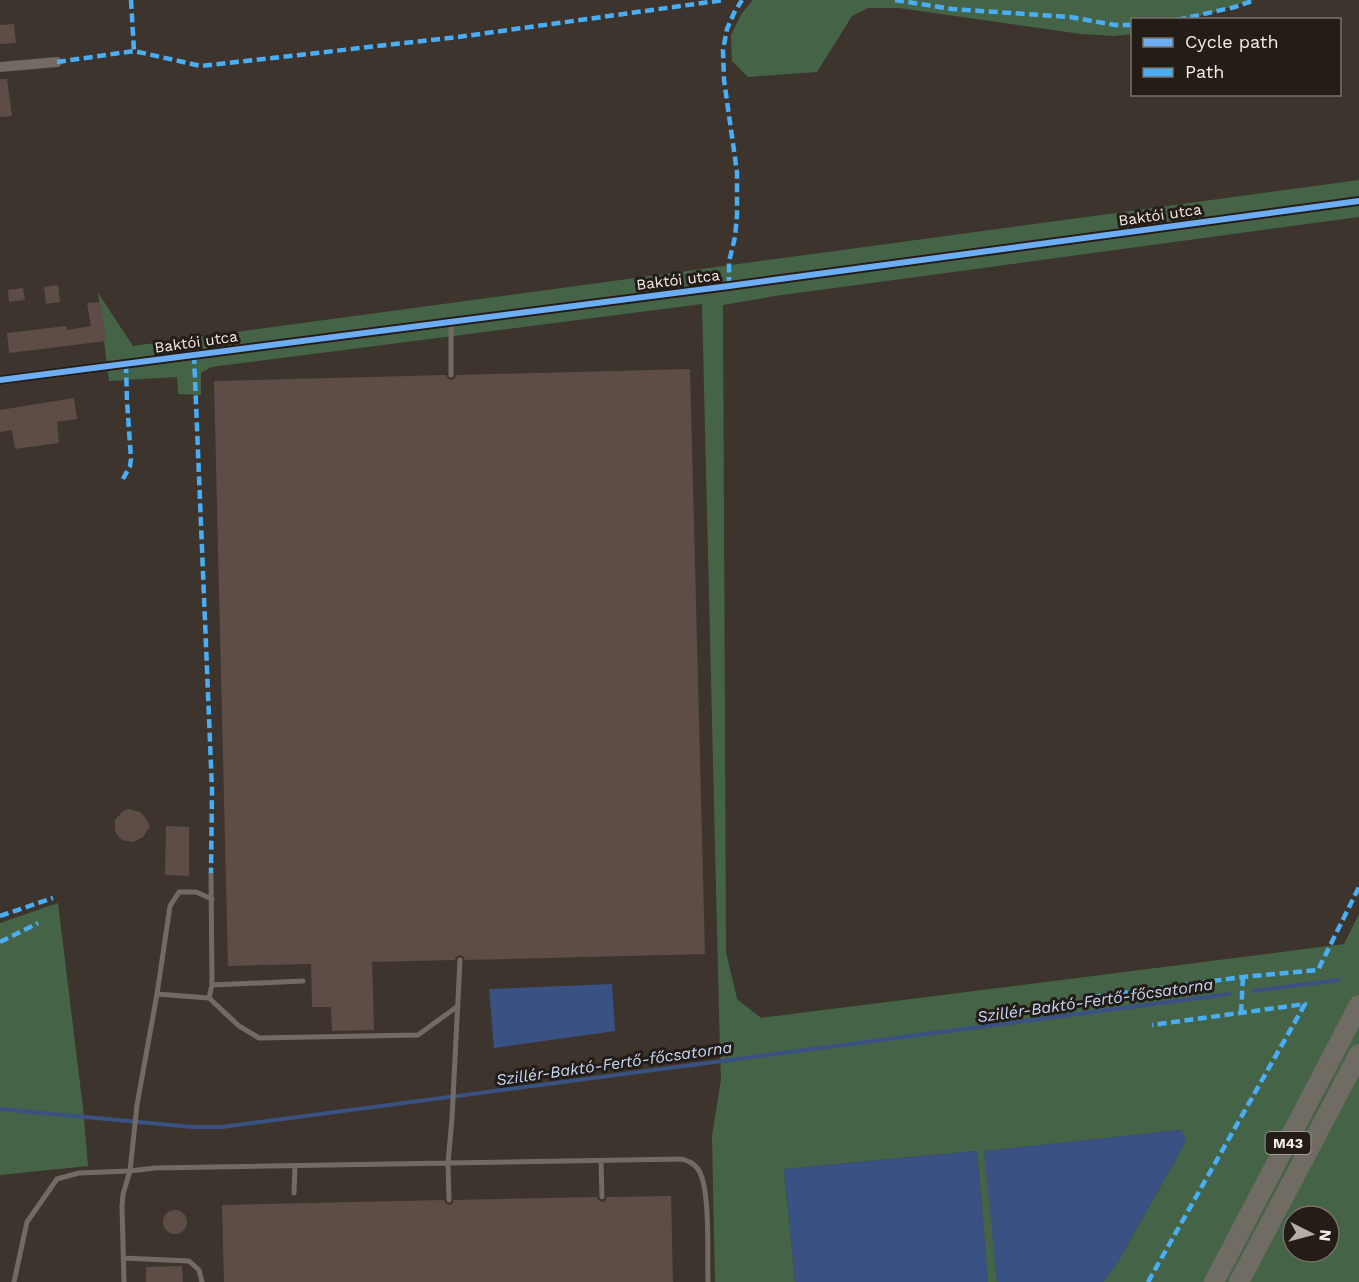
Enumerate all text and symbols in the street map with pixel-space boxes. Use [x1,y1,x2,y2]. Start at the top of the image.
legend [1131,18,1341,96]
text: Cycle path [1185,31,1279,52]
text: Path [1185,61,1225,82]
street label: Baktói utca [1117,200,1203,230]
street label: Baktói utca [635,266,721,294]
street label: Baktói utca [153,327,239,357]
water label: Szillér-Baktó-Fertő-főcsatorna [976,974,1214,1026]
water label: Szillér-Baktó-Fertő-főcsatorna [495,1037,733,1089]
road number: M43 [1266,1132,1310,1154]
north arrow [1281,1204,1341,1264]
text: N [1315,1229,1335,1242]

